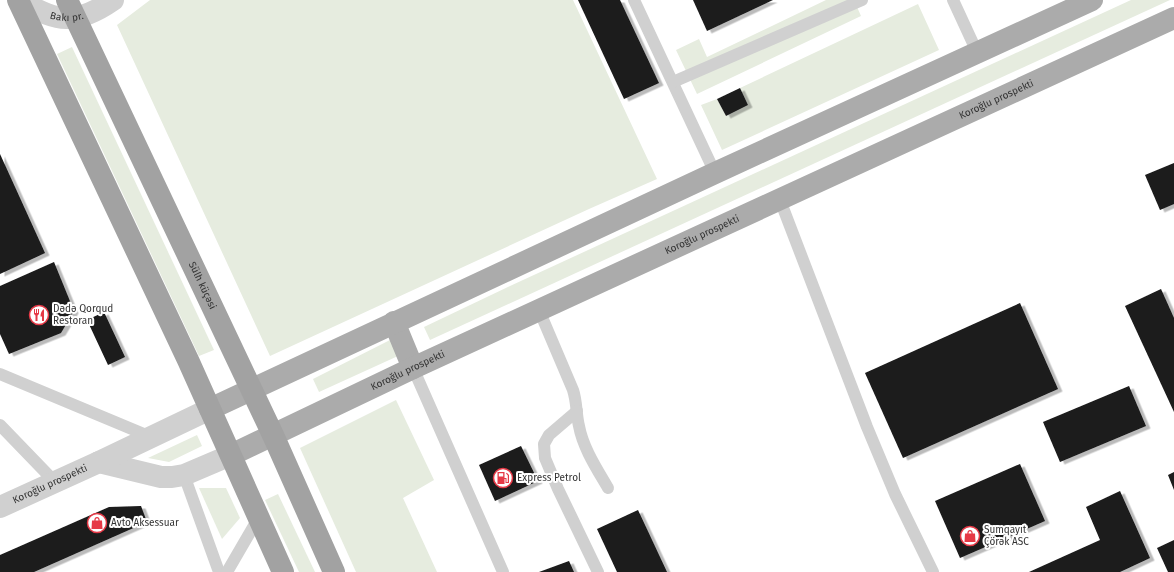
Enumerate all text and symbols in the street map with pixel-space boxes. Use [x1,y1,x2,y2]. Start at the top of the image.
street label: Bakı pr. [49,9,85,24]
street label: Koroğlu prospekti [957,77,1036,122]
street label: Koroğlu prospekti [663,213,741,257]
street label: Sülh küçəsi [186,260,219,311]
place label: Dədə Qorqud Restoran [53,303,113,327]
restaurant icon: Dədə Qorqud Restoran [28,304,50,326]
street label: Koroğlu prospekti [369,348,447,393]
street label: Koroğlu prospekti [11,462,89,506]
fuel station icon: Express Petrol [492,467,514,489]
place label: Express Petrol [517,472,581,484]
shop icon: Avto Aksessuar [86,512,108,534]
place label: Avto Aksessuar [111,517,179,529]
place label: Sumqayıt Çörək ASC [984,524,1029,548]
shop icon: Sumqayıt Çörək ASC [959,525,981,547]

